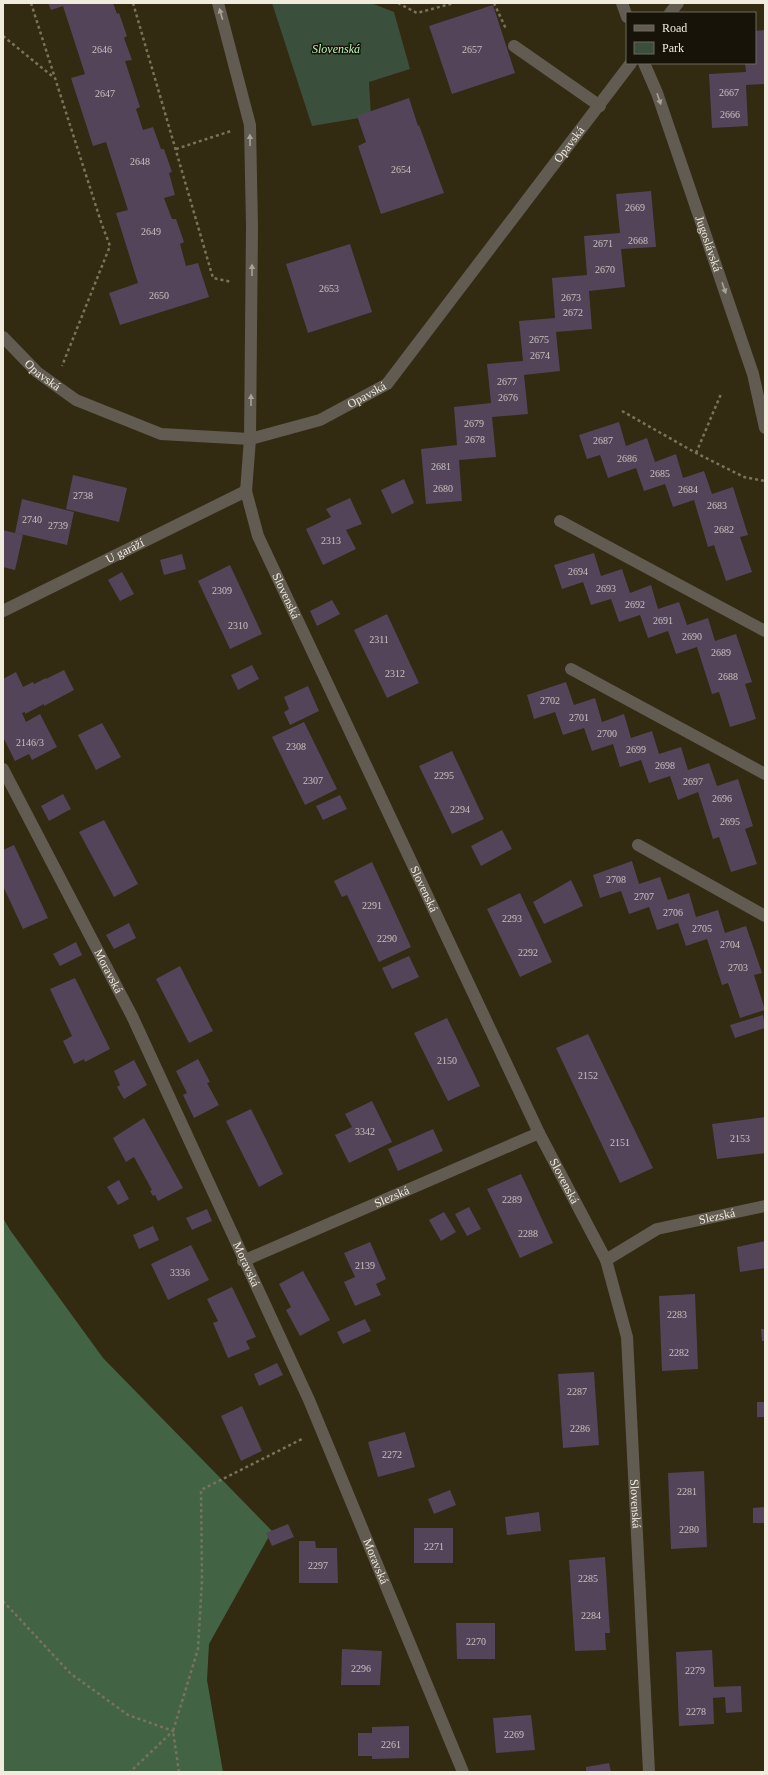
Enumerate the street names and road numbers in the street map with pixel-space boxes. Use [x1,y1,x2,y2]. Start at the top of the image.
street label: Opavská [551,123,588,165]
street label: Jugoslávská [692,214,725,274]
street label: Opavská [22,357,64,394]
street label: Opavská [345,379,389,411]
street label: U garáží [103,535,147,566]
street label: Slovenská [269,571,303,622]
street label: Slovenská [407,864,441,915]
street label: Moravská [91,947,126,996]
street label: Slovenská [547,1156,582,1207]
street label: Slezská [372,1183,412,1210]
street label: Slezská [698,1205,737,1227]
street label: Moravská [230,1240,263,1290]
street label: Slovenská [627,1479,644,1529]
street label: Moravská [360,1536,392,1587]

